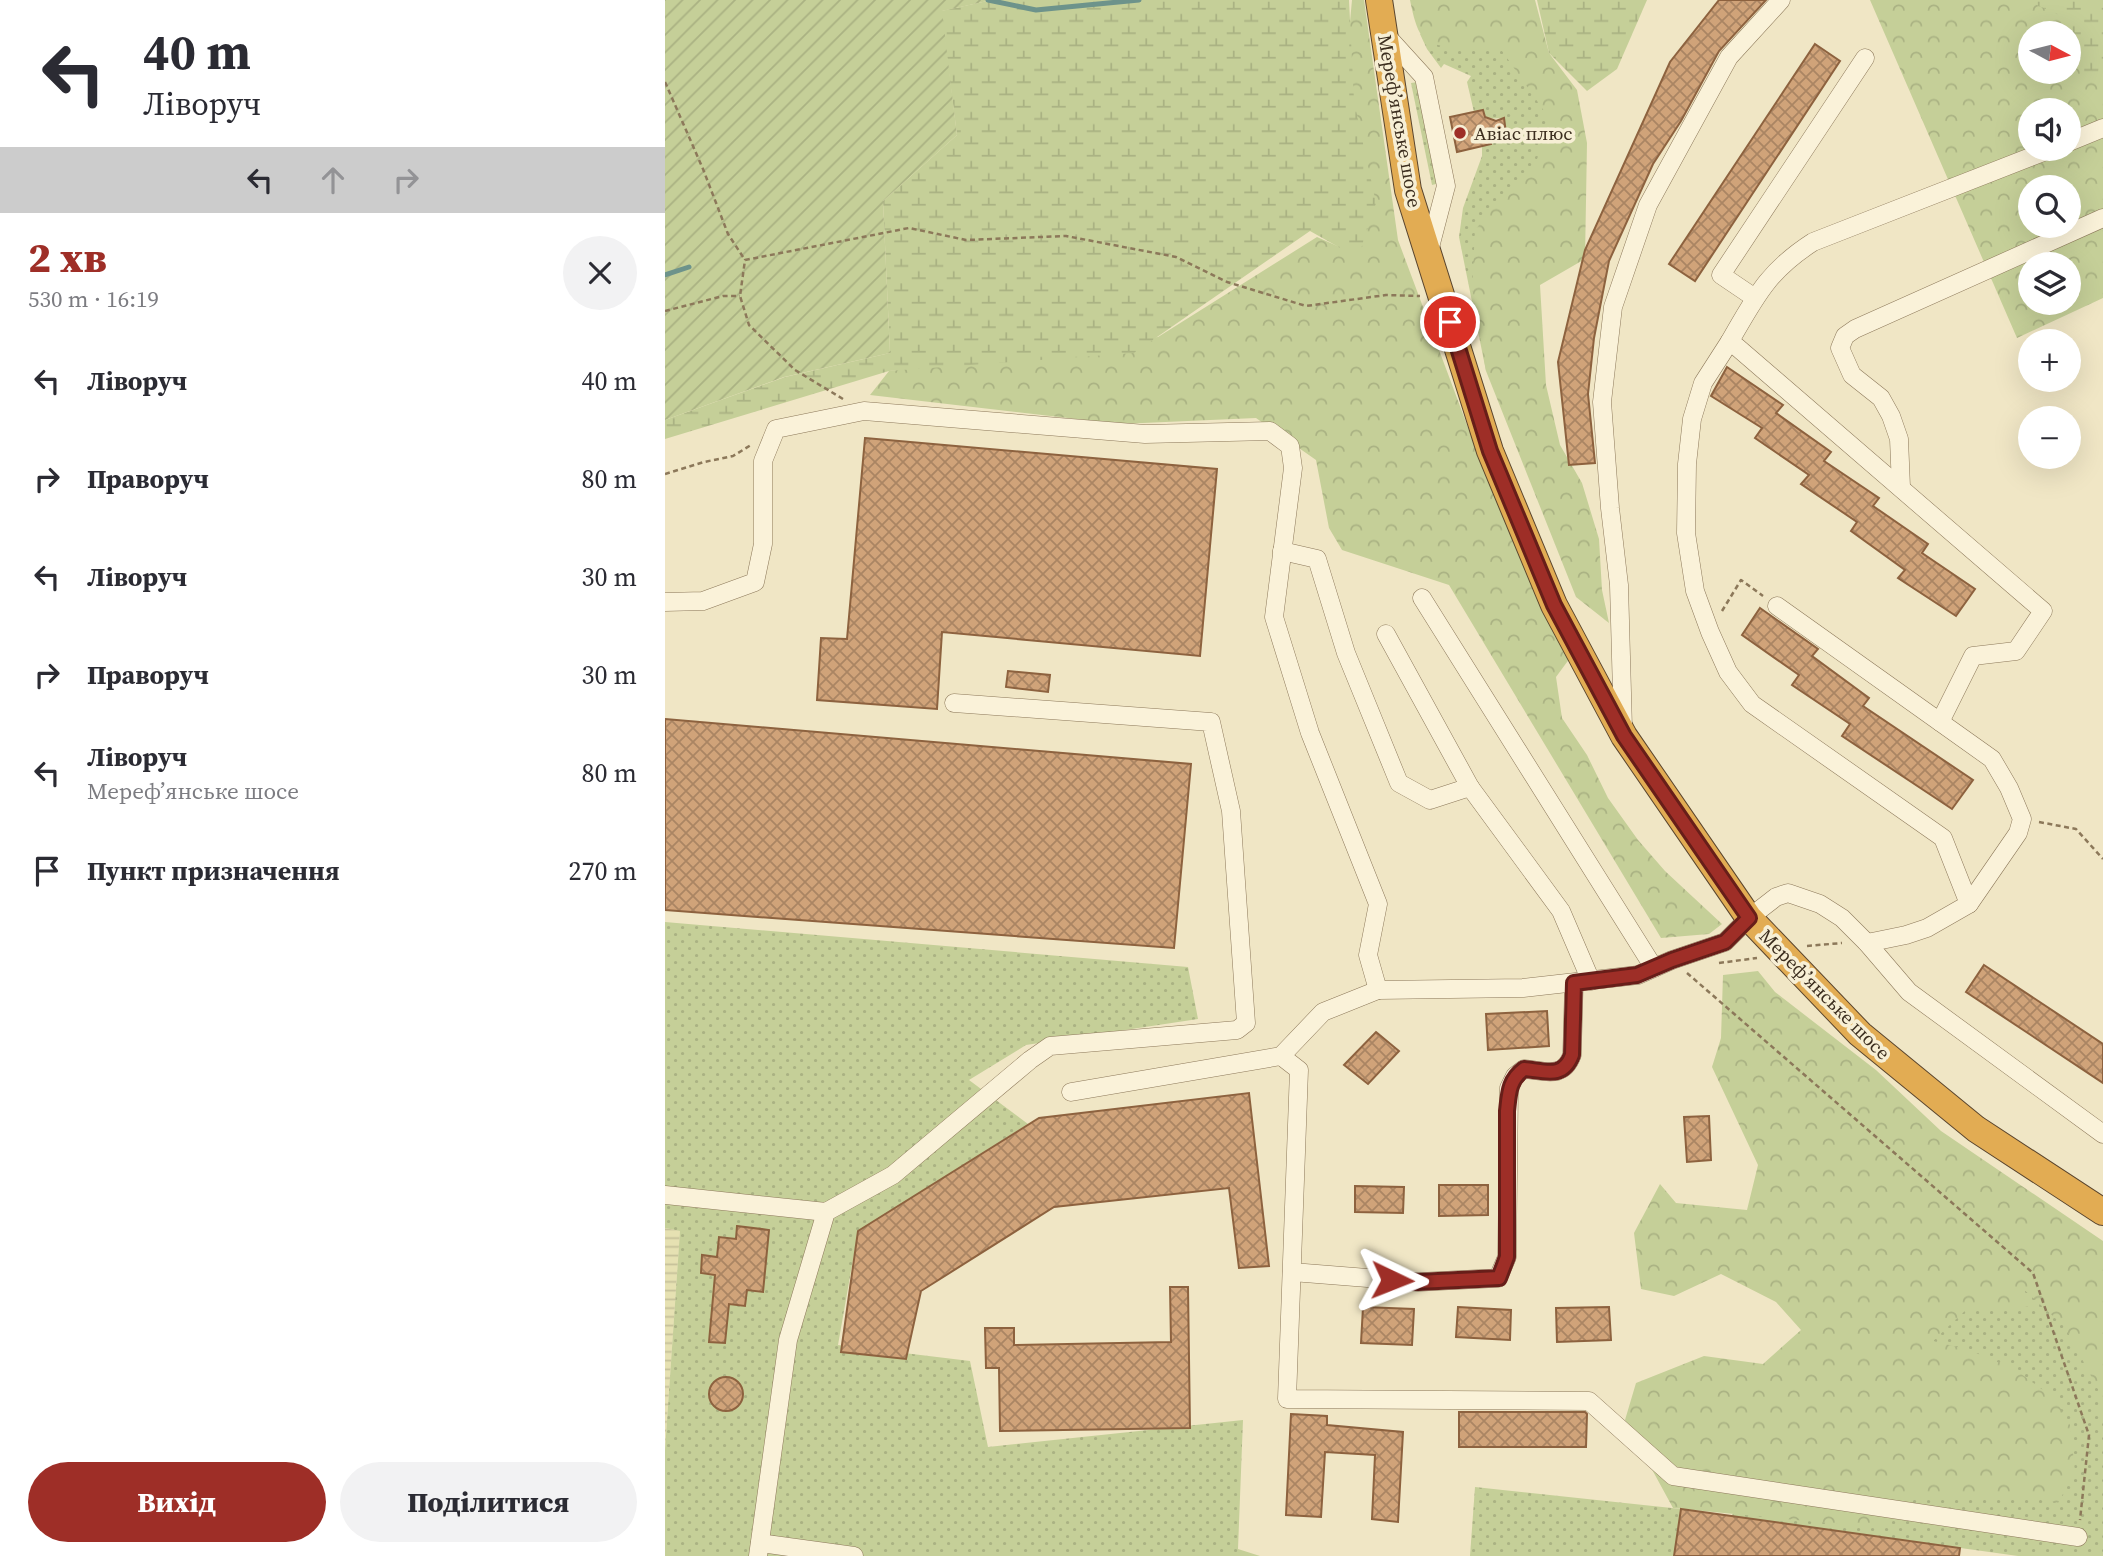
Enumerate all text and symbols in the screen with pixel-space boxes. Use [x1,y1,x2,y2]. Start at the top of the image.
text: 40 m [143,18,251,85]
north arrow [2018,21,2081,84]
map controls [2018,21,2081,469]
icon: left [28,28,119,119]
street label: Мереф’янське шосе [1372,32,1428,210]
text: Ліворуч [143,82,261,126]
button: sound [2018,98,2081,161]
place label: Авіас плюс [1474,120,1573,146]
marker: Авіас плюс [1452,125,1468,141]
icon: left [241,161,279,199]
icon: ahead [314,161,352,199]
icon: right [387,161,425,199]
button: search [2018,175,2081,238]
text: 2 хв [28,228,107,286]
button: close [563,236,637,310]
button: layers [2018,252,2081,315]
text: 530 m · 16:19 [28,283,159,315]
pin [1420,292,1480,352]
icon: arrive [1431,303,1469,341]
button: + [2018,329,2081,392]
icon: left [28,362,66,400]
text: Ліворуч [87,363,187,399]
text: 40 m [582,363,637,399]
button: − [2018,406,2081,469]
icon: right [28,460,66,498]
text: Праворуч [87,461,209,497]
text: 80 m [582,461,637,497]
icon: left [28,558,66,596]
text: Ліворуч [87,559,187,595]
text: 30 m [582,559,637,595]
icon: right [28,656,66,694]
text: Праворуч [87,657,209,693]
text: 30 m [582,657,637,693]
text: Ліворуч [87,739,187,775]
icon: left [28,754,66,792]
text: 80 m [582,755,637,791]
text: Мереф’янське шосе [87,775,299,807]
icon: arrive [28,852,66,890]
text: Пункт призначення [87,853,340,889]
text: 270 m [569,853,637,889]
street label: Мереф’янське шосе [1754,923,1896,1065]
position arrow [1355,1243,1429,1317]
button: Вихід [28,1462,326,1542]
button: Поділитися [340,1462,637,1542]

